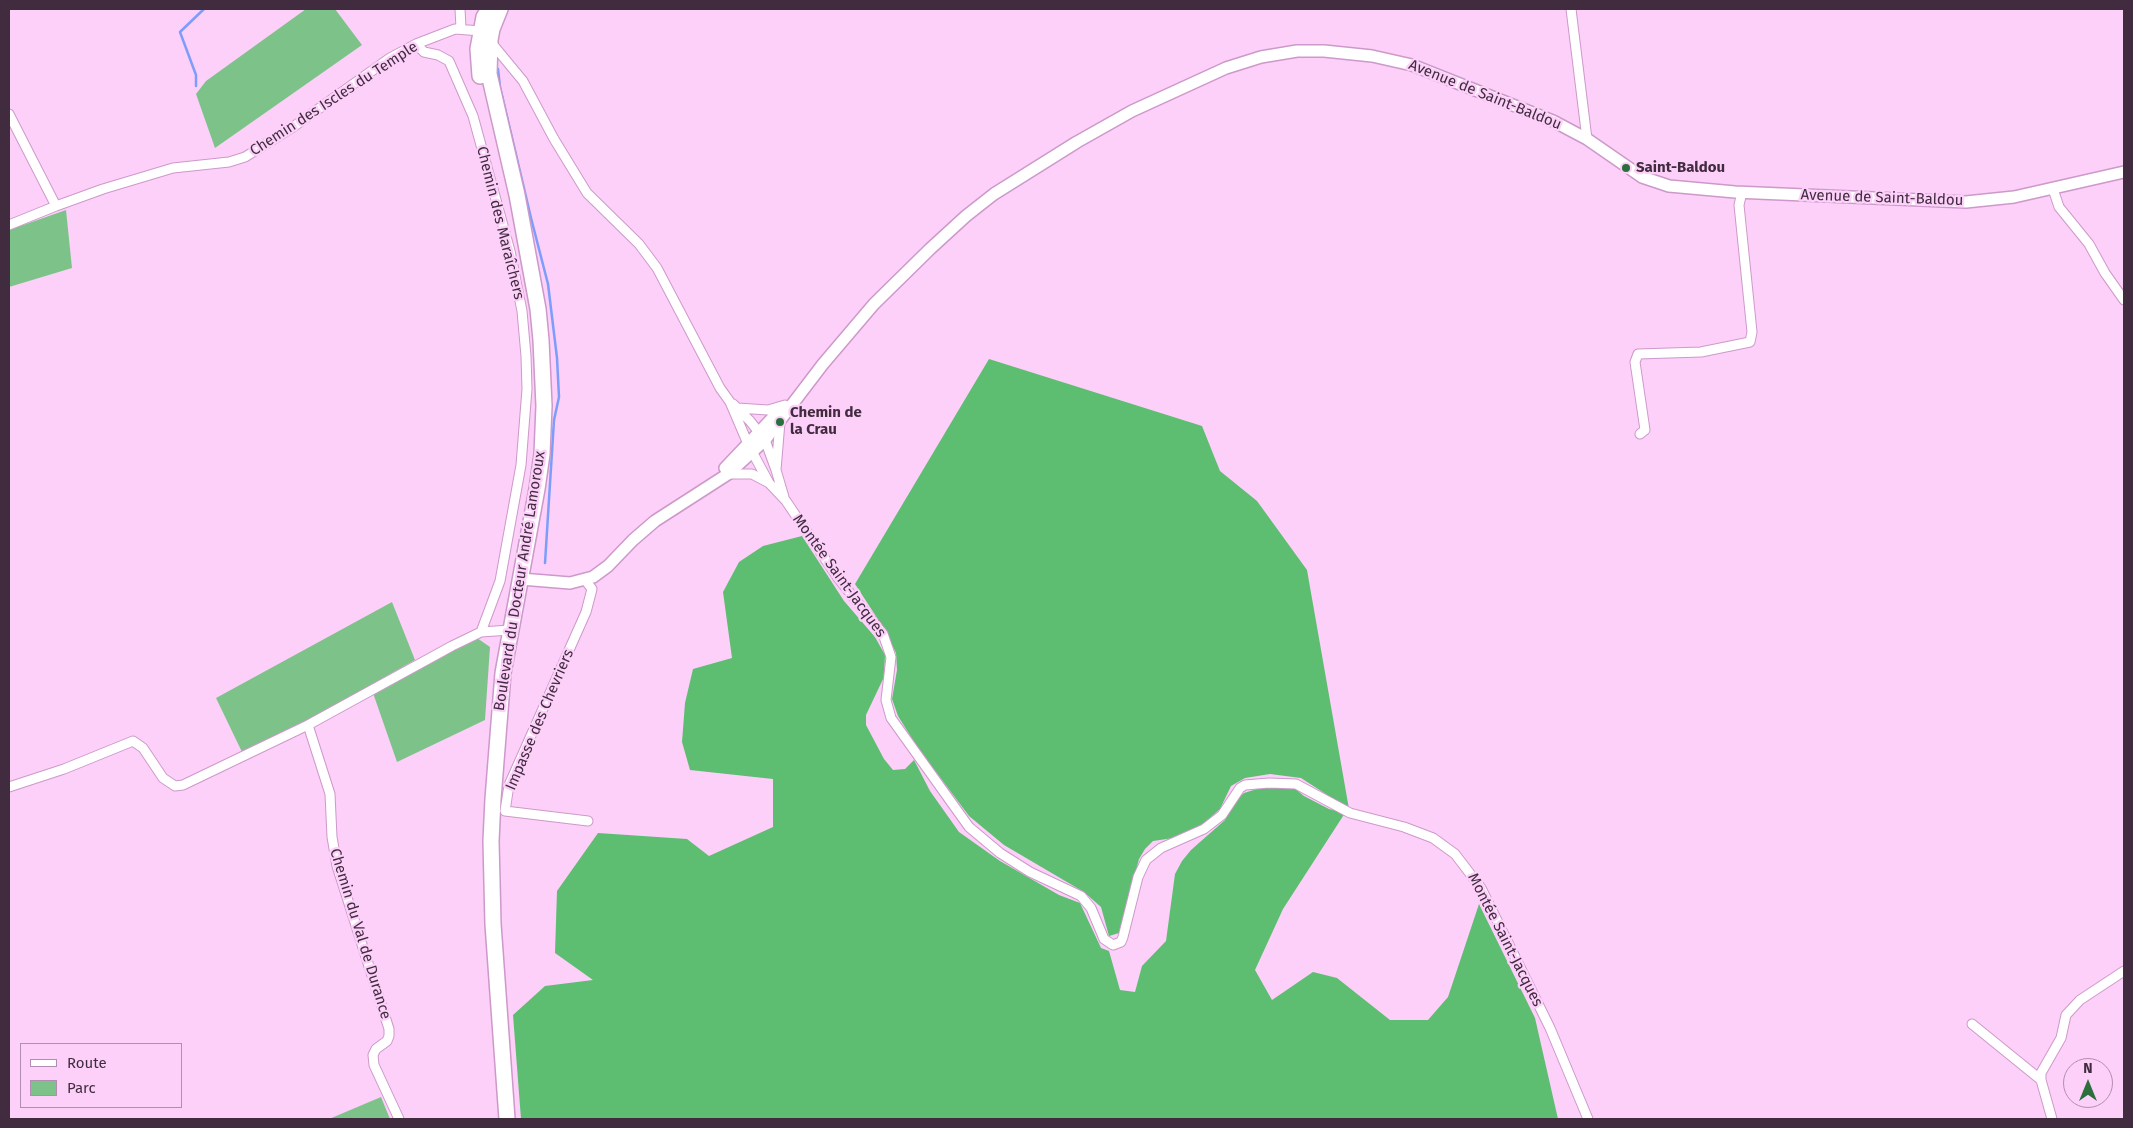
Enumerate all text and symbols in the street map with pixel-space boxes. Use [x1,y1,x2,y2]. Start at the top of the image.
street label: Chemin des Iscles du Temple [247,38,421,160]
street label: Avenue de Saint-Baldou [1406,56,1564,134]
street label: Chemin des Maraîchers [472,144,528,302]
place label: Saint-Baldou [1636,159,1725,177]
marker: Saint-Baldou [1620,162,1632,174]
street label: Avenue de Saint-Baldou [1800,186,1964,210]
place label: Chemin de la Crau [790,404,862,439]
marker: Chemin de la Crau [774,416,786,428]
street label: Boulevard du Docteur André Lamoroux [491,450,549,712]
street label: Montée Saint-Jacques [788,511,890,641]
street label: Impasse des Chevriers [502,647,578,793]
street label: Chemin du Val de Durance [325,846,395,1022]
street label: Montée Saint-Jacques [1464,870,1546,1010]
legend [20,1043,182,1108]
text: Route [67,1054,107,1072]
north arrow [2063,1058,2113,1108]
text: N [2083,1060,2093,1077]
text: Parc [67,1079,96,1097]

